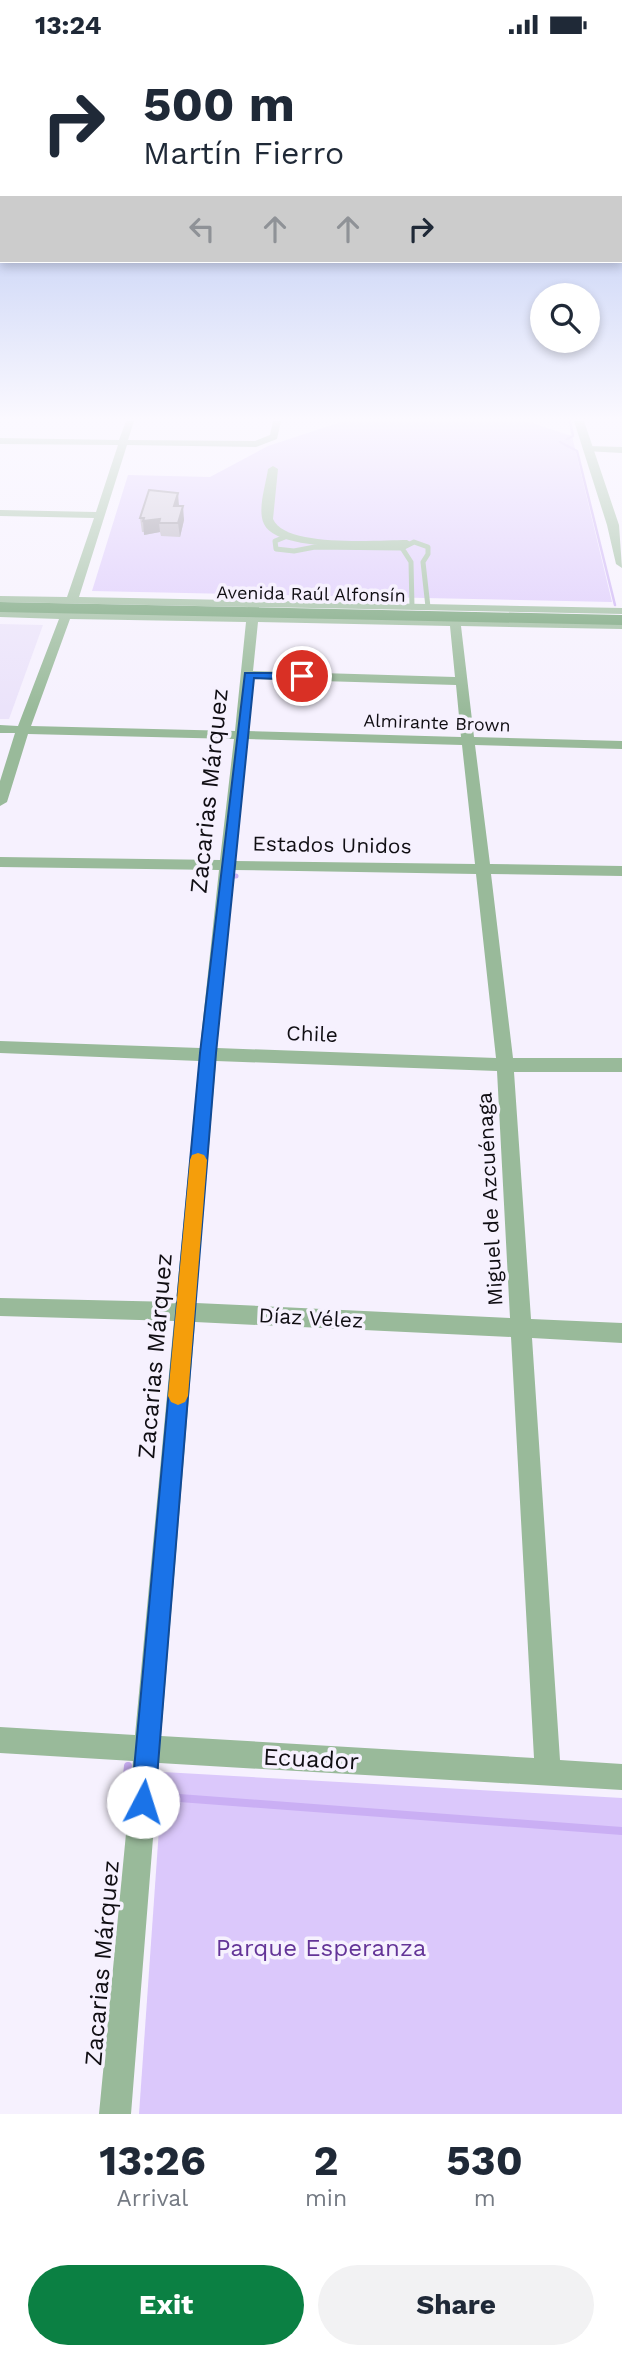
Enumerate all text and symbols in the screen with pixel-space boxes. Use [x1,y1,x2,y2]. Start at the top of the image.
text: 13:24 [35,10,101,40]
text: 500 m [143,75,295,133]
icon: right [28,77,119,168]
text: Martín Fierro [143,134,344,172]
icon: left [183,210,221,248]
icon: ahead [256,210,294,248]
icon: ahead [329,210,367,248]
icon: right [402,210,440,248]
map controls [530,283,600,353]
button: search [530,283,600,353]
street label: Avenida Raúl Alfonsín [216,581,406,606]
pin [272,646,332,706]
icon: arrive [283,657,321,695]
street label: Zacarias Márquez [184,687,234,895]
street label: Almirante Brown [363,709,511,736]
street label: Estados Unidos [252,831,412,858]
street label: Chile [286,1020,338,1047]
street label: Miguel de Azcuénaga [471,1091,508,1306]
street label: Zacarias Márquez [132,1252,178,1460]
street label: Díaz Vélez [258,1302,364,1333]
street label: Ecuador [262,1743,360,1776]
position arrow [106,1765,180,1839]
street label: Zacarias Márquez [79,1859,125,2067]
park label: Parque Esperanza [216,1934,426,1962]
text: 13:26 [99,2136,206,2185]
text: 2 [314,2136,339,2185]
text: 530 [446,2136,523,2185]
text: Arrival [117,2185,188,2212]
text: min [305,2185,347,2212]
text: m [474,2185,496,2212]
button: Exit [28,2265,304,2345]
button: Share [318,2265,594,2345]

